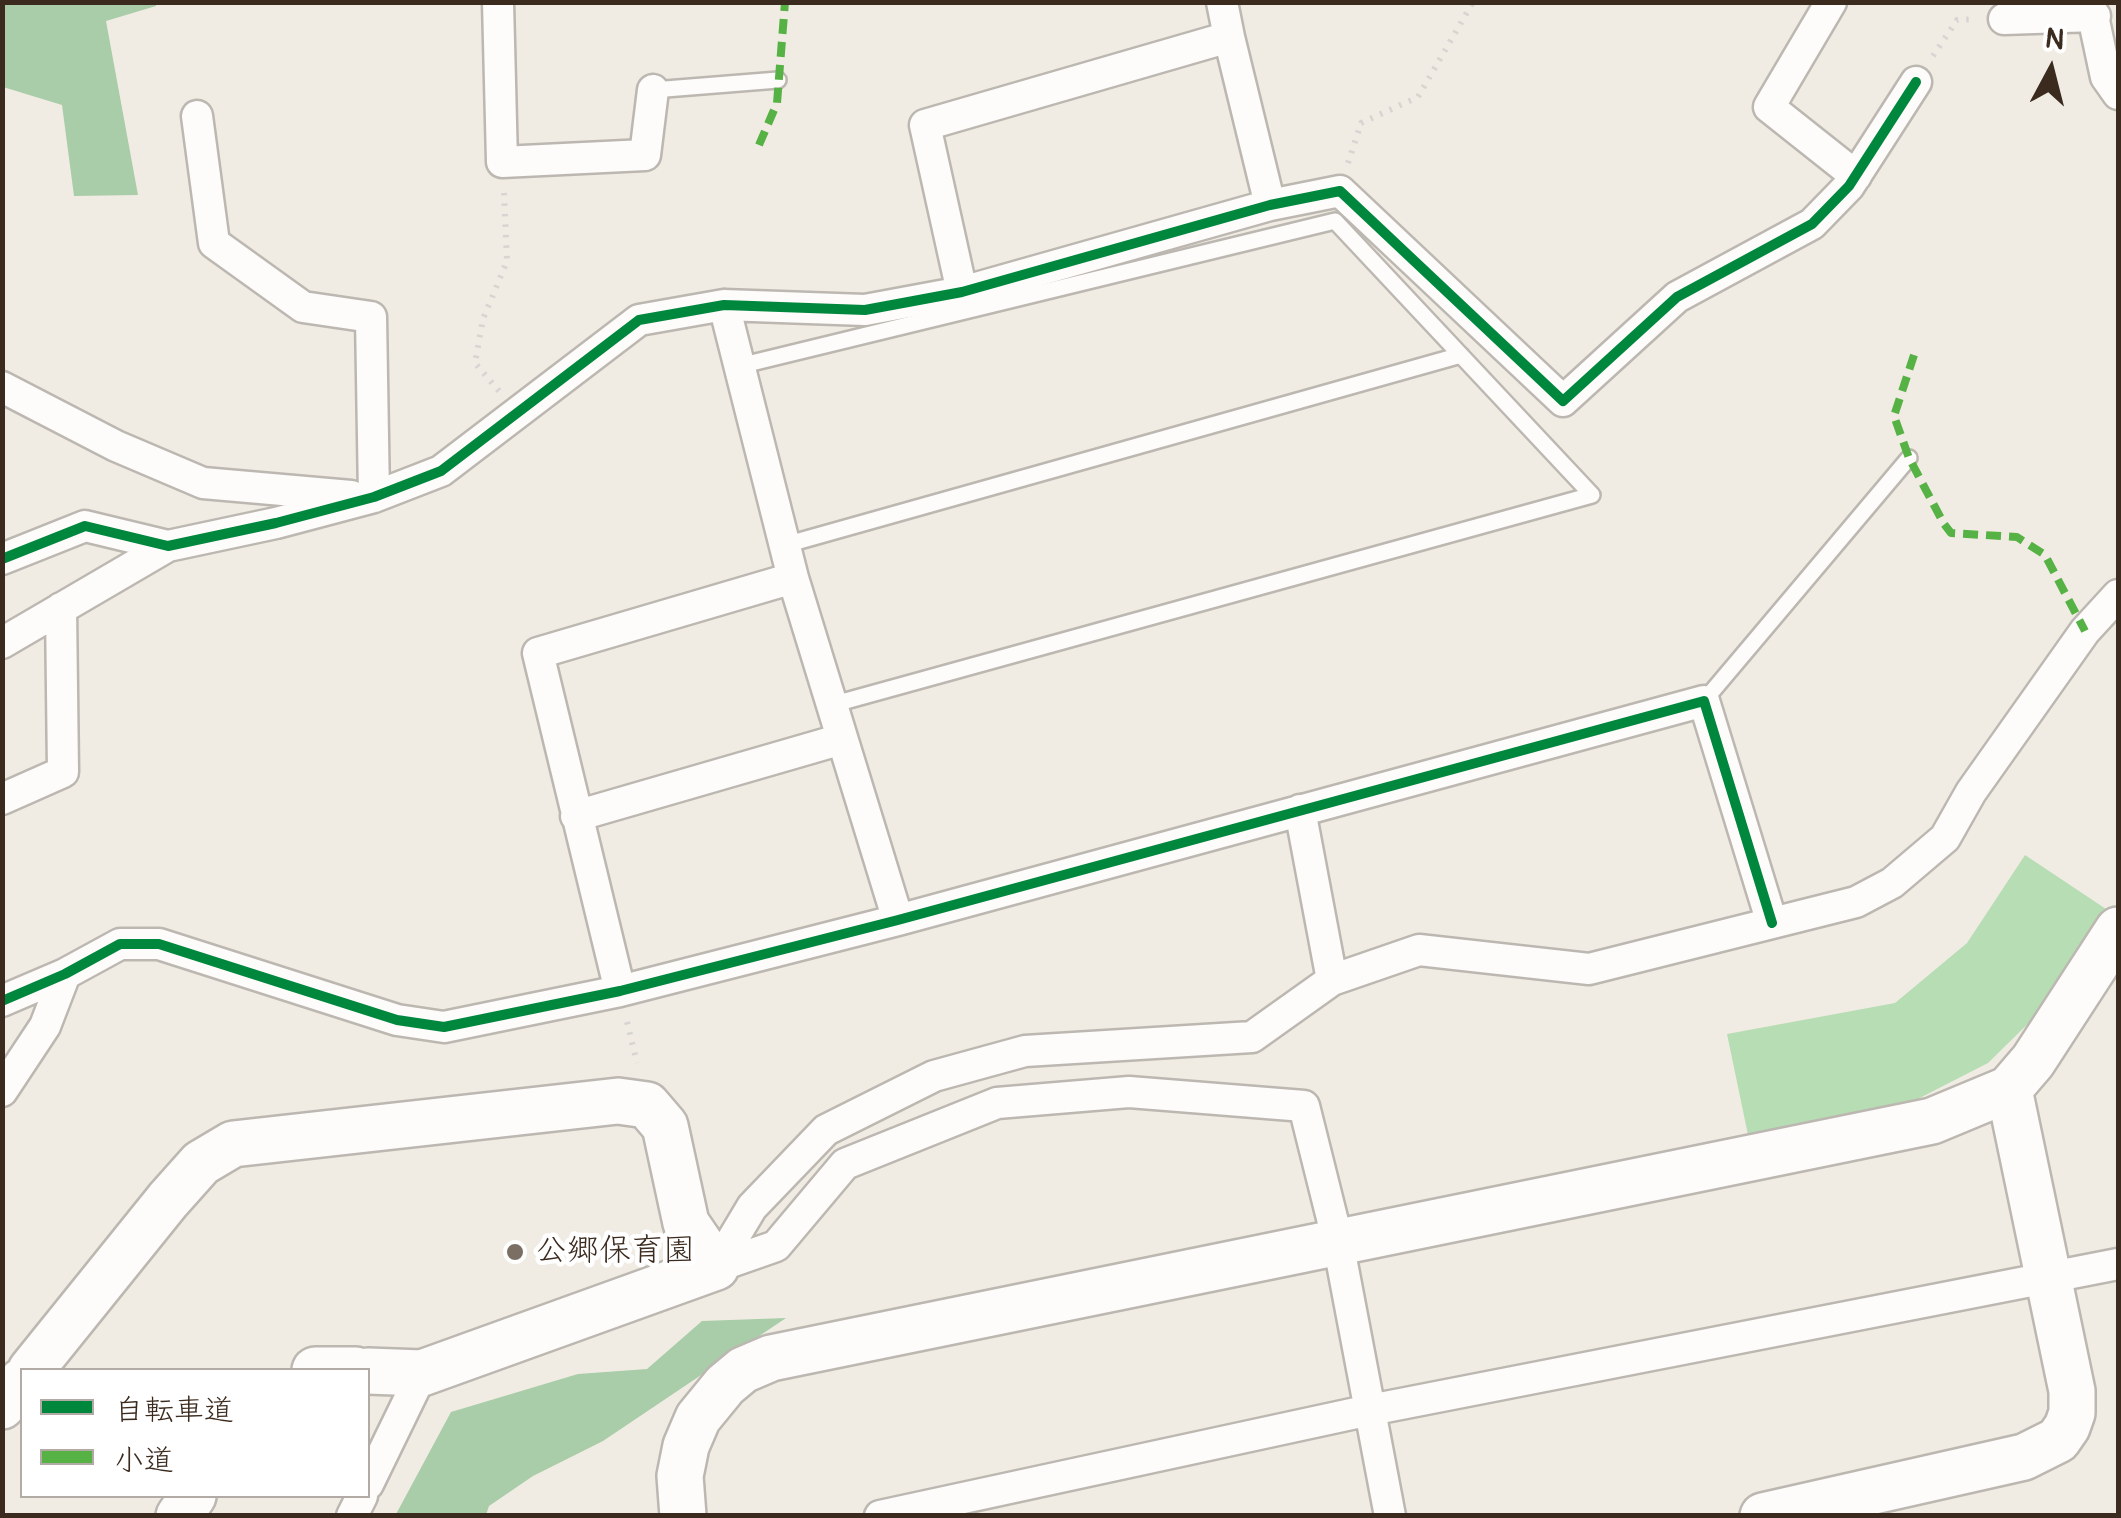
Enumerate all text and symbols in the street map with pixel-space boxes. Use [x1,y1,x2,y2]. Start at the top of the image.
north arrow [2001,20,2101,120]
text: N [2043,21,2066,58]
place label: 公郷保育園 [535,1233,695,1271]
marker: 公郷保育園 [504,1241,526,1263]
legend [20,1368,370,1498]
text: 自転車道 [114,1392,234,1429]
text: 小道 [114,1442,174,1479]

